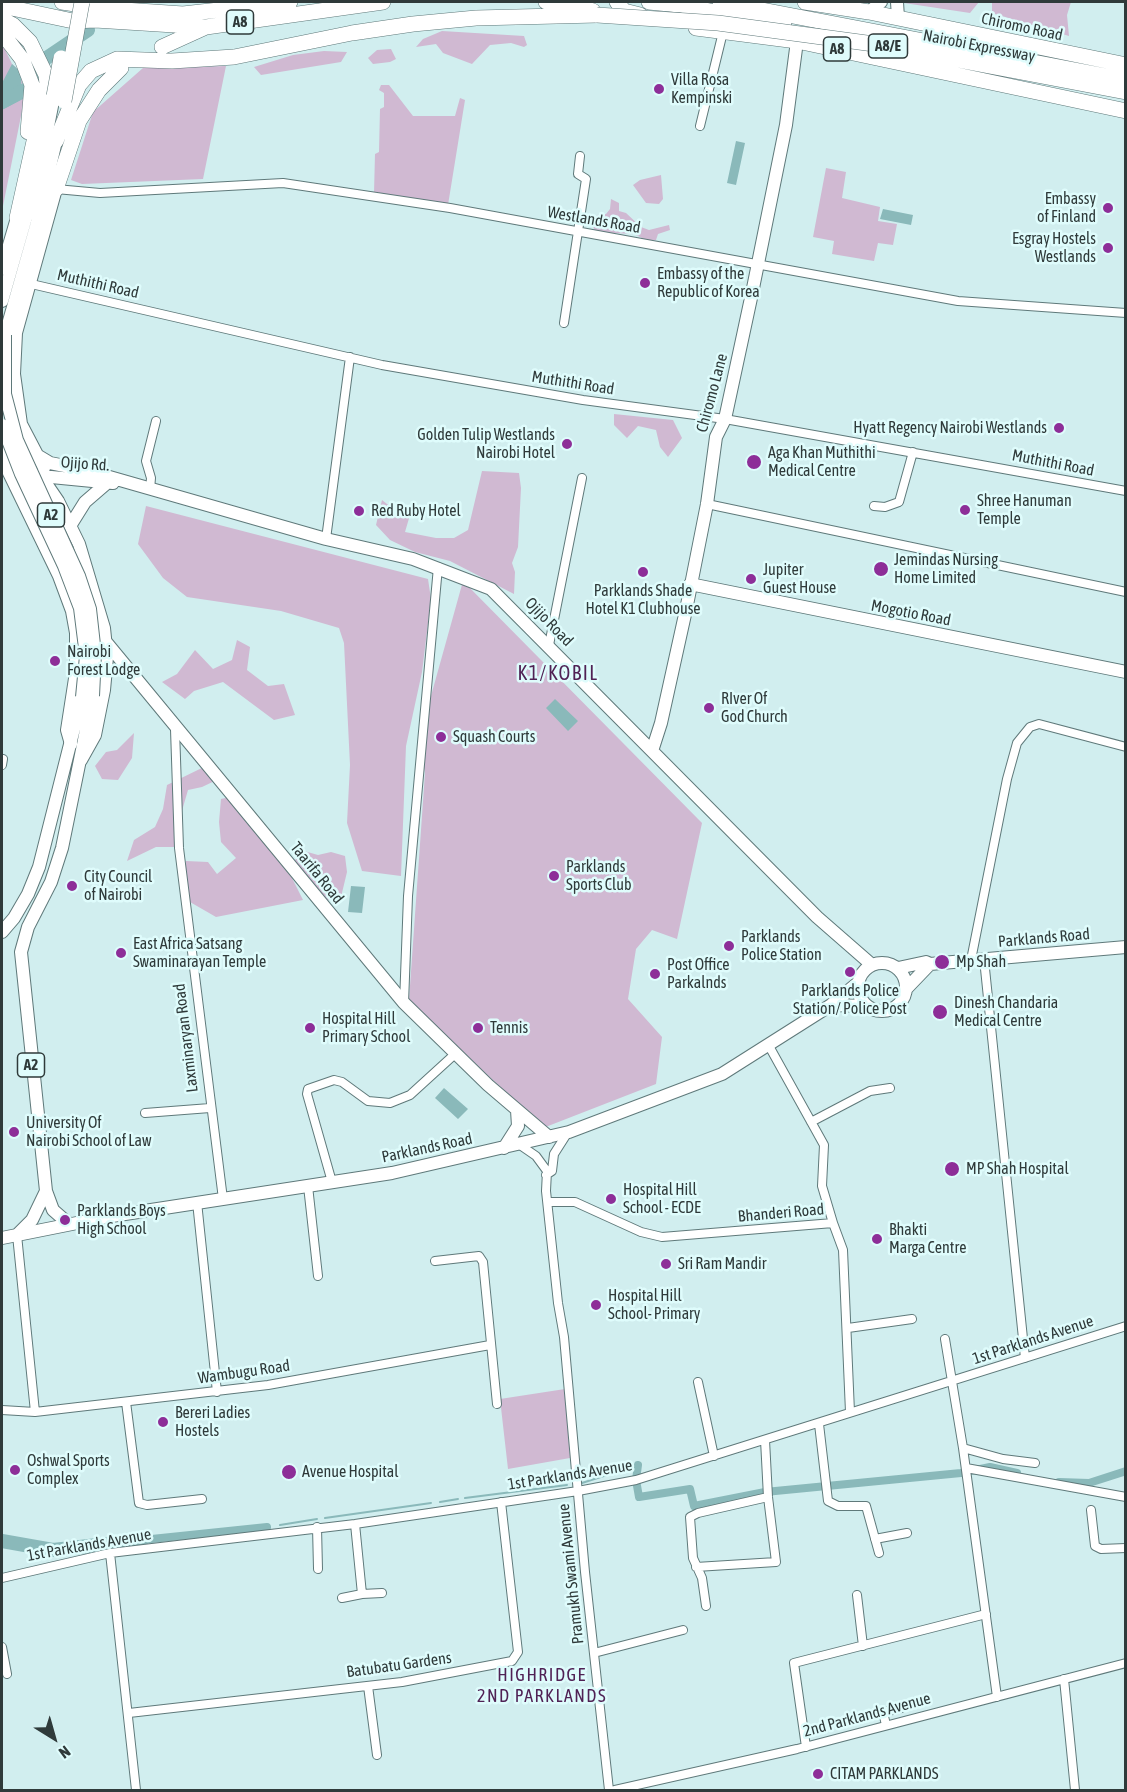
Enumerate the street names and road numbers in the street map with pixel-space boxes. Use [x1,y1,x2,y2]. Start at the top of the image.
street label: Chiromo Road [980,9,1064,45]
road number: A8 [226,10,254,34]
street label: Nairobi Expressway [921,26,1037,66]
road number: A8/E [868,34,908,58]
road number: A8 [824,37,850,61]
street label: Westlands Road [546,202,642,238]
street label: Muthithi Road [55,265,141,303]
street label: Chiromo Lane [692,352,732,434]
street label: Muthithi Road [530,367,616,399]
street label: Muthithi Road [1010,446,1096,480]
street label: Ojijo Rd. [60,453,110,475]
road number: A2 [38,503,64,527]
street label: Ojijo Road [521,594,577,650]
street label: Mogotio Road [869,596,953,630]
street label: Taarifa Road [286,838,348,908]
street label: Parklands Road [997,924,1091,952]
street label: Laxminaryan Road [170,982,202,1094]
road number: A2 [18,1053,44,1077]
street label: Parklands Road [380,1129,474,1167]
street label: Bhanderi Road [737,1200,825,1226]
street label: 1st Parklands Avenue [970,1311,1096,1369]
street label: Wambugu Road [197,1356,291,1388]
street label: 1st Parklands Avenue [506,1456,634,1494]
street label: Pramukh Swami Avenue [554,1503,588,1645]
street label: 1st Parklands Avenue [25,1525,153,1565]
street label: Batubatu Gardens [345,1648,453,1682]
street label: 2nd Parklands Avenue [801,1689,933,1741]

